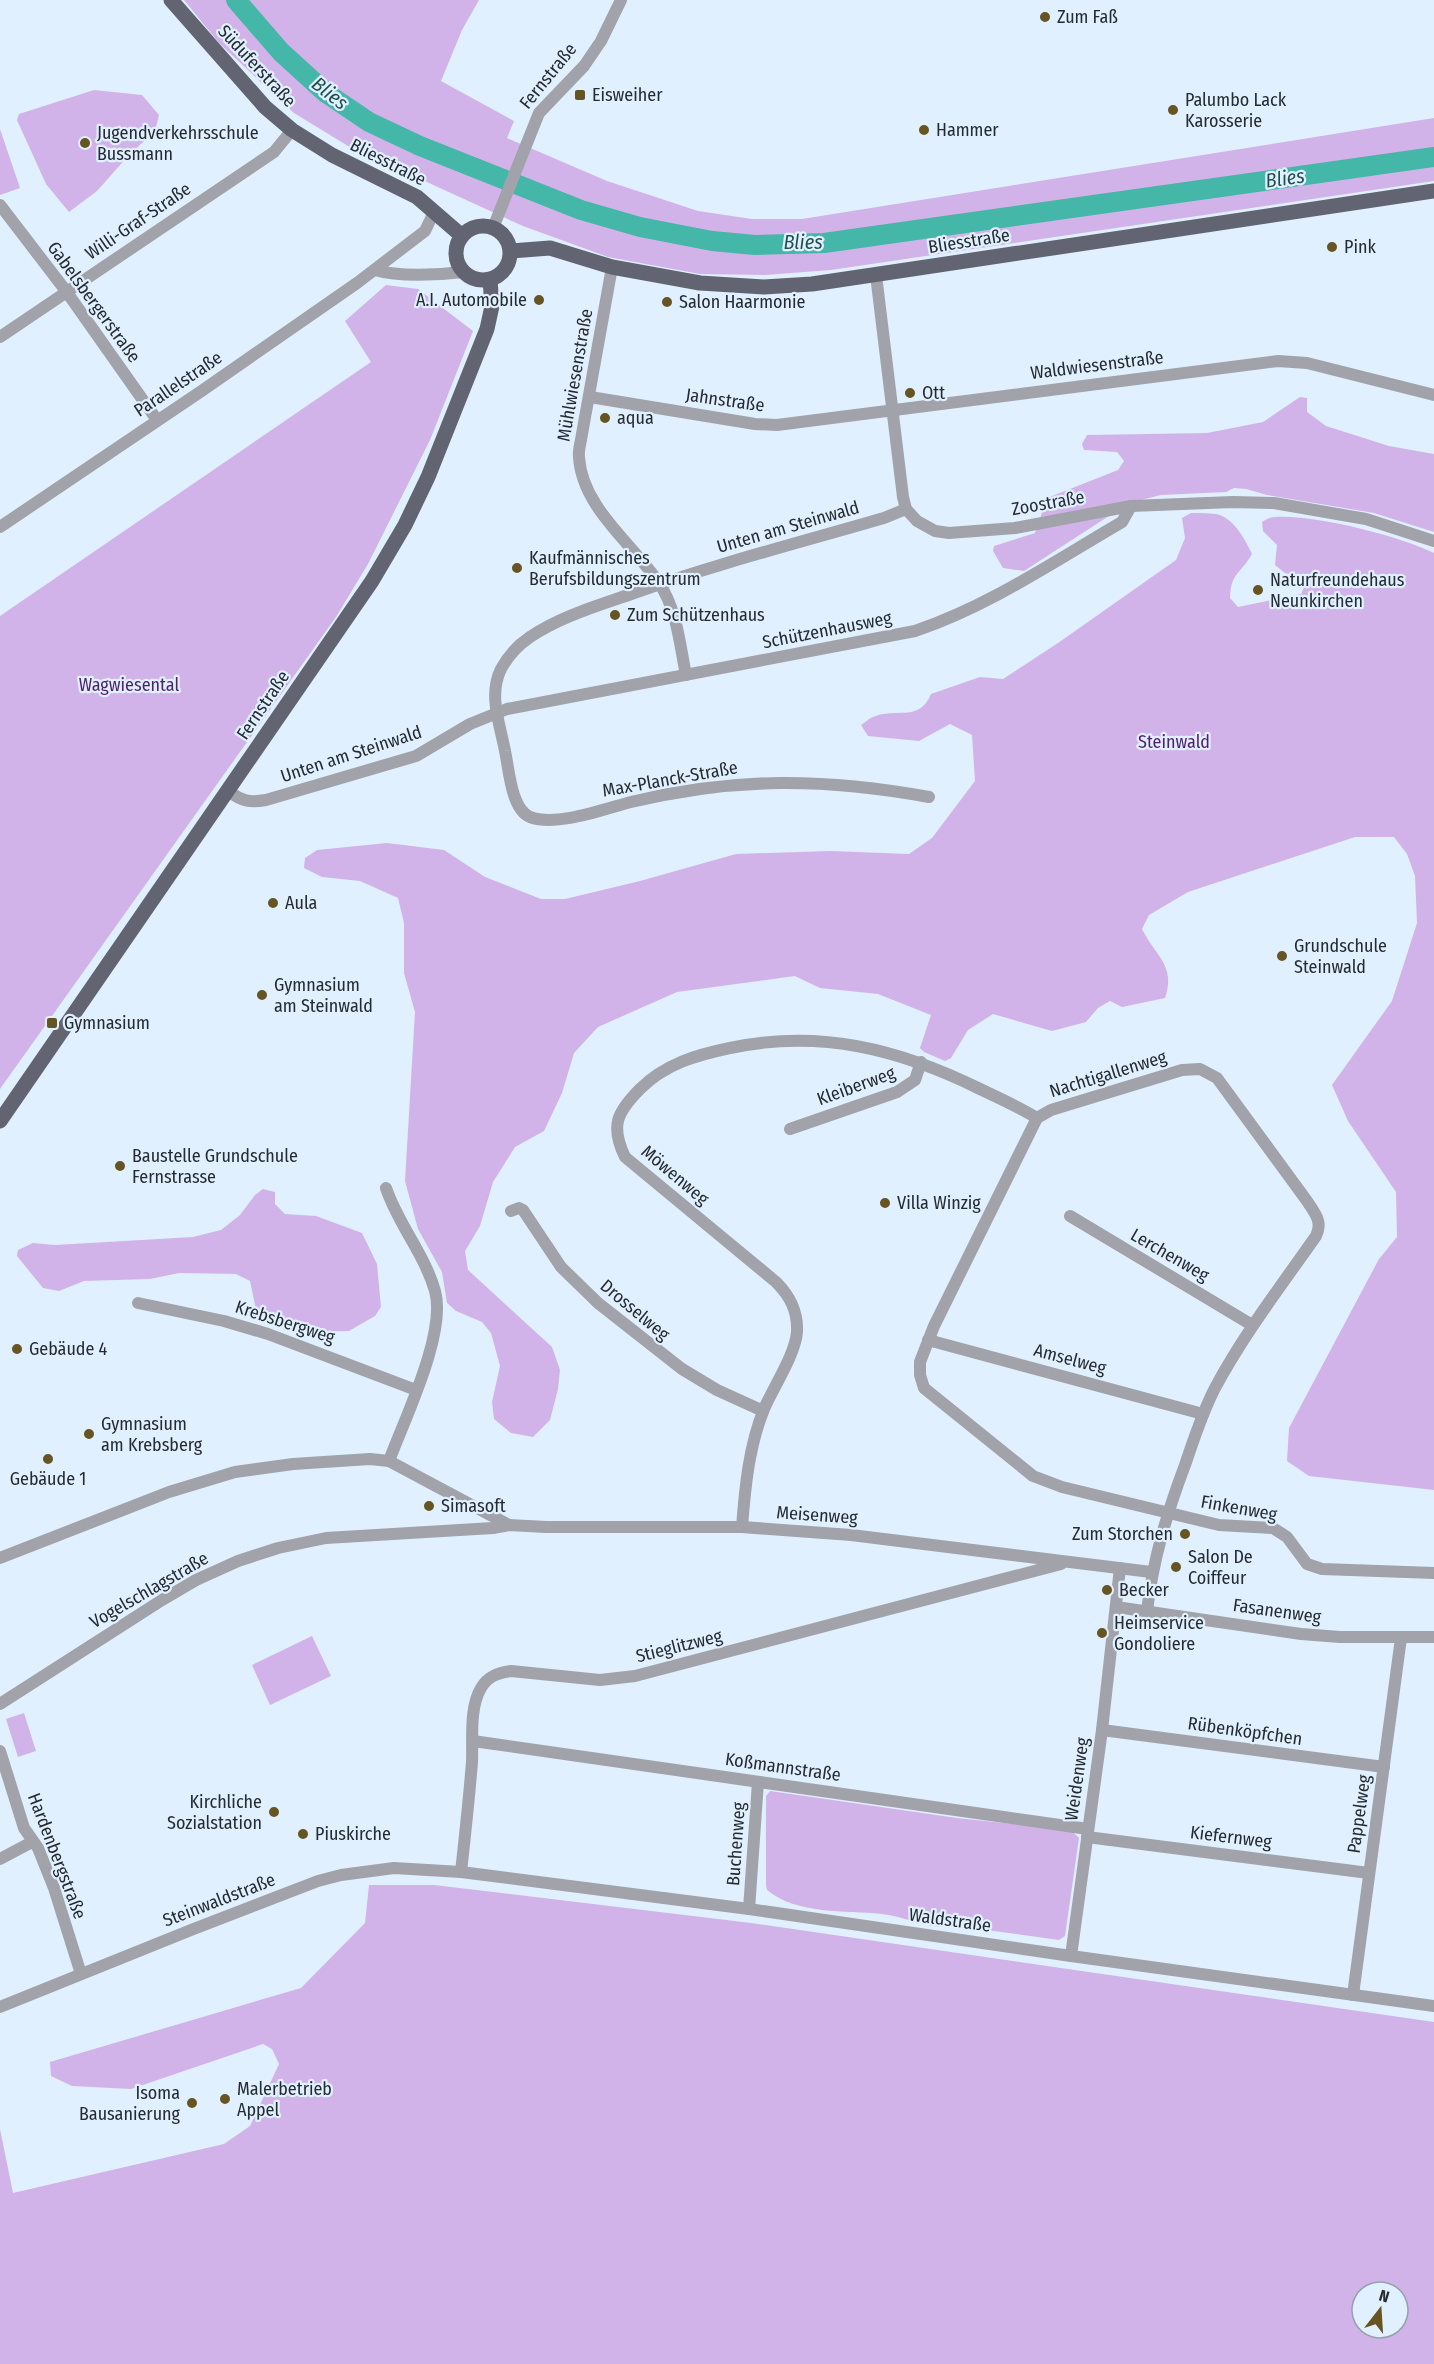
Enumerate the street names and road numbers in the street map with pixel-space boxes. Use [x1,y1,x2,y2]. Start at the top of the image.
street label: Süduferstraße [213,20,301,112]
street label: Fernstraße [515,38,581,113]
street label: Bliesstraße [346,134,430,191]
street label: Willi-Graf-Straße [81,178,195,264]
street label: Bliesstraße [927,224,1011,258]
street label: Gabelsbergerstraße [43,237,145,367]
street label: Mühlwiesenstraße [553,307,598,443]
street label: Parallelstraße [130,346,226,421]
street label: Waldwiesenstraße [1029,346,1165,384]
street label: Jahnstraße [684,384,766,416]
street label: Zoostraße [1010,486,1086,520]
street label: Unten am Steinwald [714,496,862,558]
street label: Schützenhausweg [761,607,894,653]
street label: Fernstraße [232,666,294,744]
street label: Unten am Steinwald [278,721,424,787]
street label: Max-Planck-Straße [601,756,739,802]
street label: Nachtigallenweg [1047,1046,1170,1102]
street label: Kleiberweg [814,1062,899,1110]
street label: Möwenweg [637,1140,714,1210]
street label: Lerchenweg [1127,1224,1214,1287]
street label: Drosselweg [596,1275,675,1346]
street label: Krebsbergweg [232,1296,338,1349]
street label: Amselweg [1032,1339,1109,1379]
street label: Finkenweg [1199,1490,1279,1526]
street label: Meisenweg [776,1501,859,1529]
street label: Vogelschlagstraße [86,1547,212,1633]
street label: Fasanenweg [1231,1594,1323,1628]
street label: Stieglitzweg [634,1625,725,1667]
street label: Rübenköpfchen [1186,1712,1304,1750]
street label: Weidenweg [1060,1735,1094,1822]
street label: Koßmannstraße [724,1748,842,1786]
street label: Pappelweg [1343,1773,1375,1855]
street label: Hardenbergstraße [23,1790,91,1922]
street label: Buchenweg [722,1801,750,1887]
street label: Kiefernweg [1189,1821,1274,1853]
street label: Steinwaldstraße [160,1868,278,1932]
street label: Waldstraße [908,1903,993,1937]

